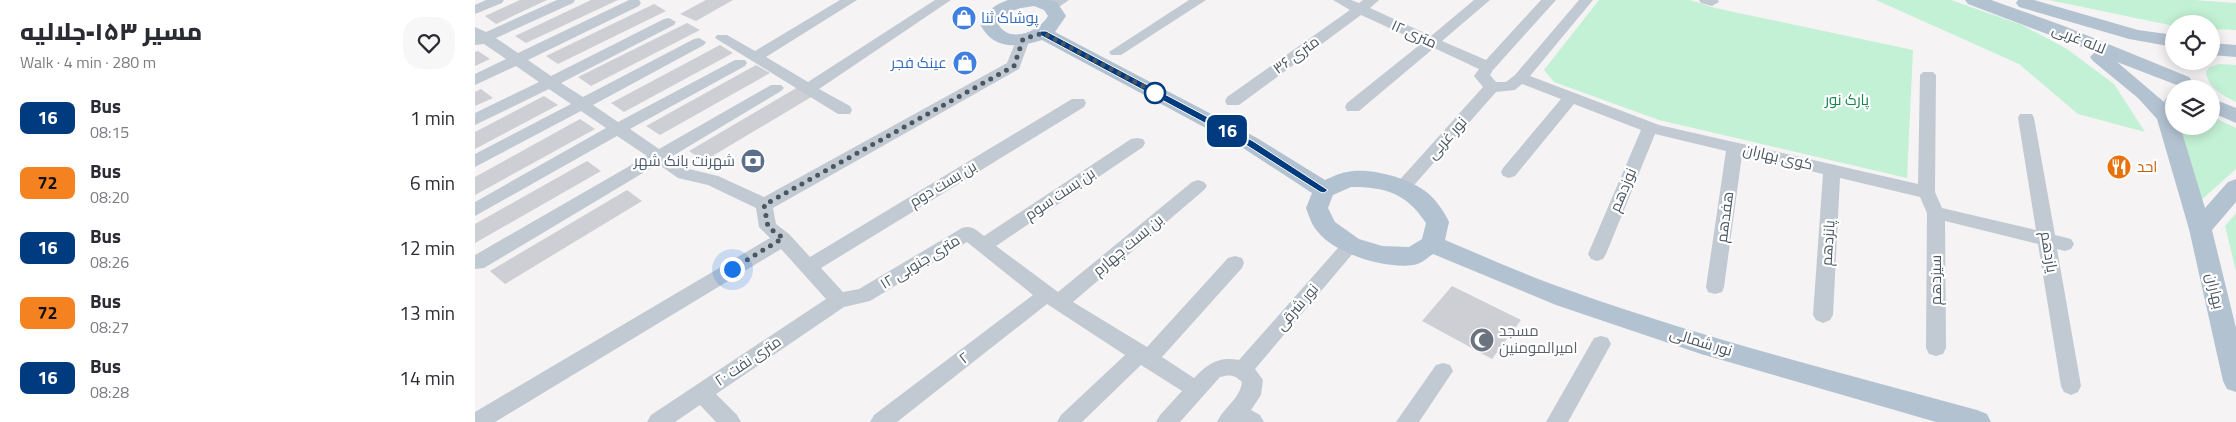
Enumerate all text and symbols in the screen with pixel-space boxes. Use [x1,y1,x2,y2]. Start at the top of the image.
shop icon: پوشاک ثنا [951,5,977,31]
place label: پوشاک ثنا [981,6,1038,29]
text: مسیر ۱۵۳-جلالیه [20,13,202,49]
street label: ۱۲ متری [1388,13,1441,54]
map controls [2165,15,2220,135]
button: locate [2165,15,2220,70]
button: heart [403,17,455,69]
street label: لاله غربی [2049,17,2110,60]
street label: ۳۶ متری [1268,30,1324,79]
text: Walk · 4 min · 280 m [20,50,156,74]
shop icon: عینک فجر [952,50,978,76]
place label: عینک فجر [890,51,947,74]
button: layers [2165,80,2220,135]
unlabelled marker [1144,82,1166,104]
park label: پارک نور [1824,88,1869,111]
text: Bus [90,91,121,120]
text: 1 min [410,103,455,132]
text: 16 [37,104,58,131]
street label: نور غربی [1421,111,1472,164]
line badge: 16 [1205,115,1249,147]
text: 16 [1217,117,1237,144]
text: 08:15 [90,120,129,144]
street label: کوی بهاران [1741,137,1815,176]
bank icon: شهرنت بانک شهر [740,148,766,174]
place label: شهرنت بانک شهر [633,149,735,172]
street label: بن بست دوم [905,154,981,213]
restaurant icon: احد [2106,154,2132,180]
place label: احد [2137,155,2157,178]
text: Bus [90,156,121,185]
street label: بن بست سوم [1020,161,1100,226]
street label: نوزدهم [1603,164,1642,215]
text: 6 min [410,168,455,197]
text: 72 [37,169,58,196]
text: 08:20 [90,185,129,209]
street label: هفدهم [1710,190,1739,244]
street label: بن بست چهارم [1087,208,1168,281]
street label: پانزدهم [1814,219,1841,267]
text: Bus [90,221,121,250]
street label: ۱۲ متری جنوبی [875,229,964,295]
street label: یازدهم [2035,230,2064,274]
text: 12 min [399,233,455,262]
text: 16 [37,234,58,261]
text: 08:26 [90,250,129,274]
street label: سیزدهم [1924,255,1947,305]
your location [720,257,745,282]
street label: بهاران [2200,271,2231,311]
street label: نور شرقی [1270,278,1324,335]
text: Bus [90,286,121,315]
text: 13 min [399,298,455,327]
text: 72 [37,299,58,326]
text: 08:27 [90,315,129,339]
place label: مسجد امیرالمومنین [1499,319,1577,359]
street label: نور شمالی [1667,321,1735,362]
mosque icon: مسجد امیرالمومنین [1469,327,1495,353]
street label: ۲۰ متری نفت [710,330,786,391]
street label: ۲ [953,346,974,369]
text: Bus [90,351,121,380]
text: 14 min [399,363,455,392]
text: 16 [37,364,58,391]
text: 08:28 [90,380,129,404]

